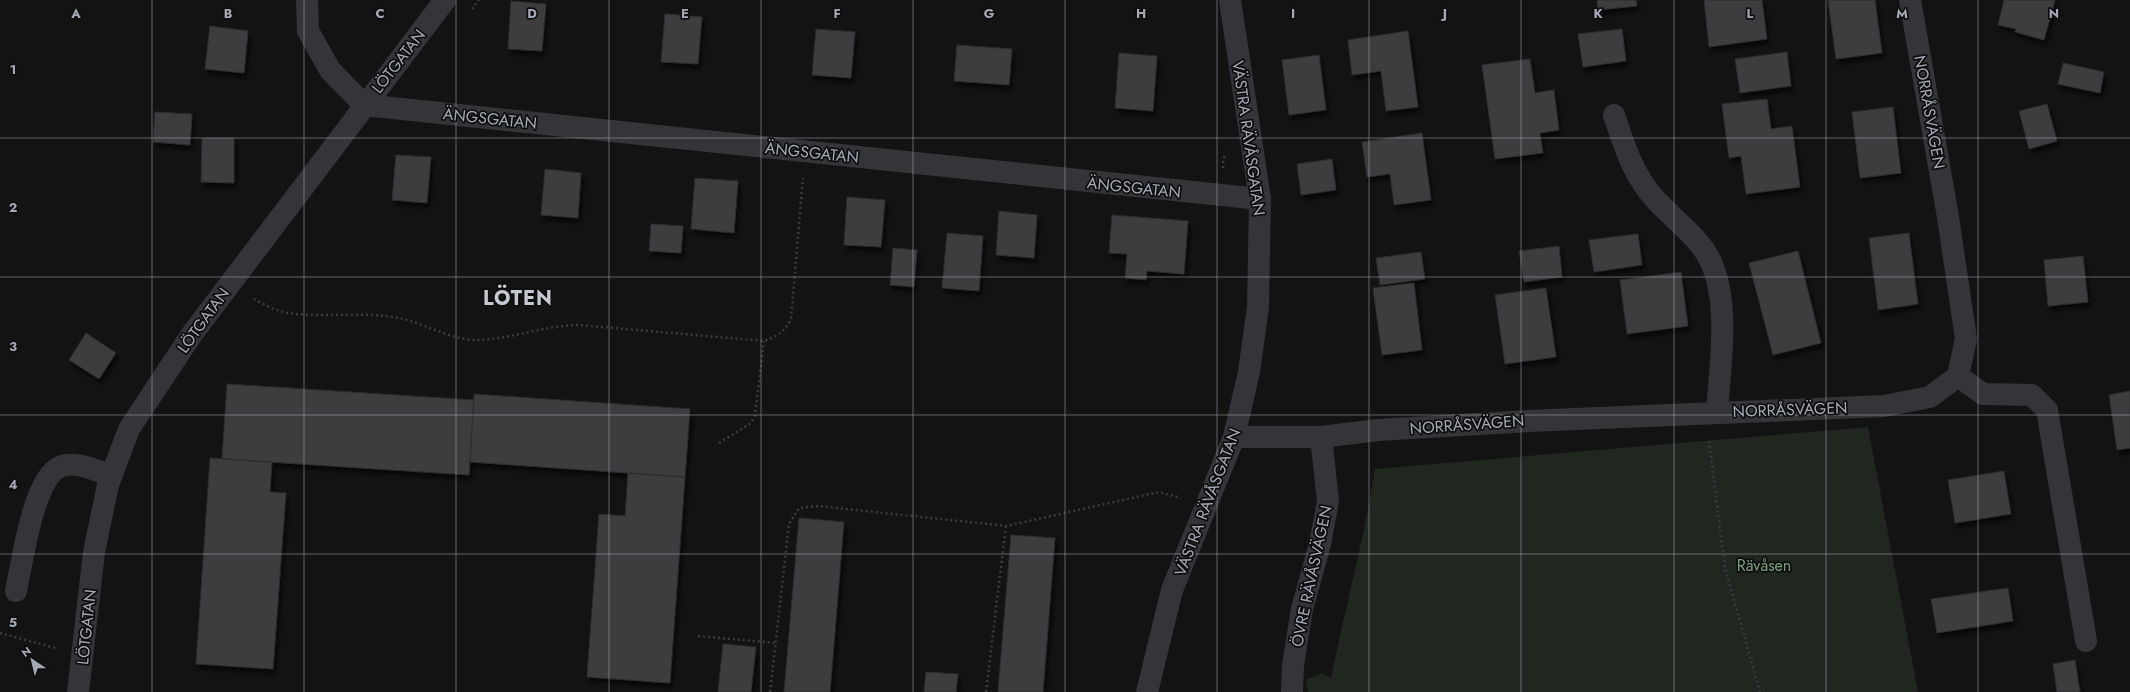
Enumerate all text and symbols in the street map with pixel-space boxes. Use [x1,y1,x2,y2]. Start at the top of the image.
text: A [70,4,81,23]
text: B [224,4,233,23]
text: C [375,4,385,23]
text: D [527,4,537,23]
text: E [681,4,689,23]
text: F [833,4,841,23]
text: G [984,4,995,23]
text: H [1136,4,1146,23]
text: I [1291,4,1295,23]
text: J [1440,4,1447,23]
text: K [1593,4,1603,23]
text: L [1747,4,1754,23]
text: M [1896,4,1908,23]
text: N [2049,4,2059,23]
street label: LÖTGATAN [366,24,431,98]
street label: NORRÅSVÄGEN [1908,53,1951,171]
street label: VÄSTRA RÄVÅSGATAN [1226,59,1271,217]
text: 1 [10,60,16,79]
street label: ÄNGSGATAN [442,102,538,135]
street label: ÄNGSGATAN [764,136,860,169]
street label: ÄNGSGATAN [1086,171,1182,204]
text: 2 [9,198,17,217]
street label: LÖTGATAN [172,283,235,358]
district label: LÖTEN [483,284,553,313]
text: 3 [9,337,17,356]
street label: NORRÅSVÄGEN [1732,396,1848,423]
street label: NORRÅSVÄGEN [1409,409,1525,440]
street label: VÄSTRA RÄVÅSGATAN [1169,425,1246,579]
text: 4 [8,475,18,494]
street label: ÖVRE RÄVÅSVÄGEN [1285,503,1338,649]
park label: Rävåsen [1737,554,1791,577]
street label: LÖTGATAN [71,588,102,666]
text: 5 [9,613,17,632]
north arrow [12,640,52,680]
text: N [18,643,34,661]

